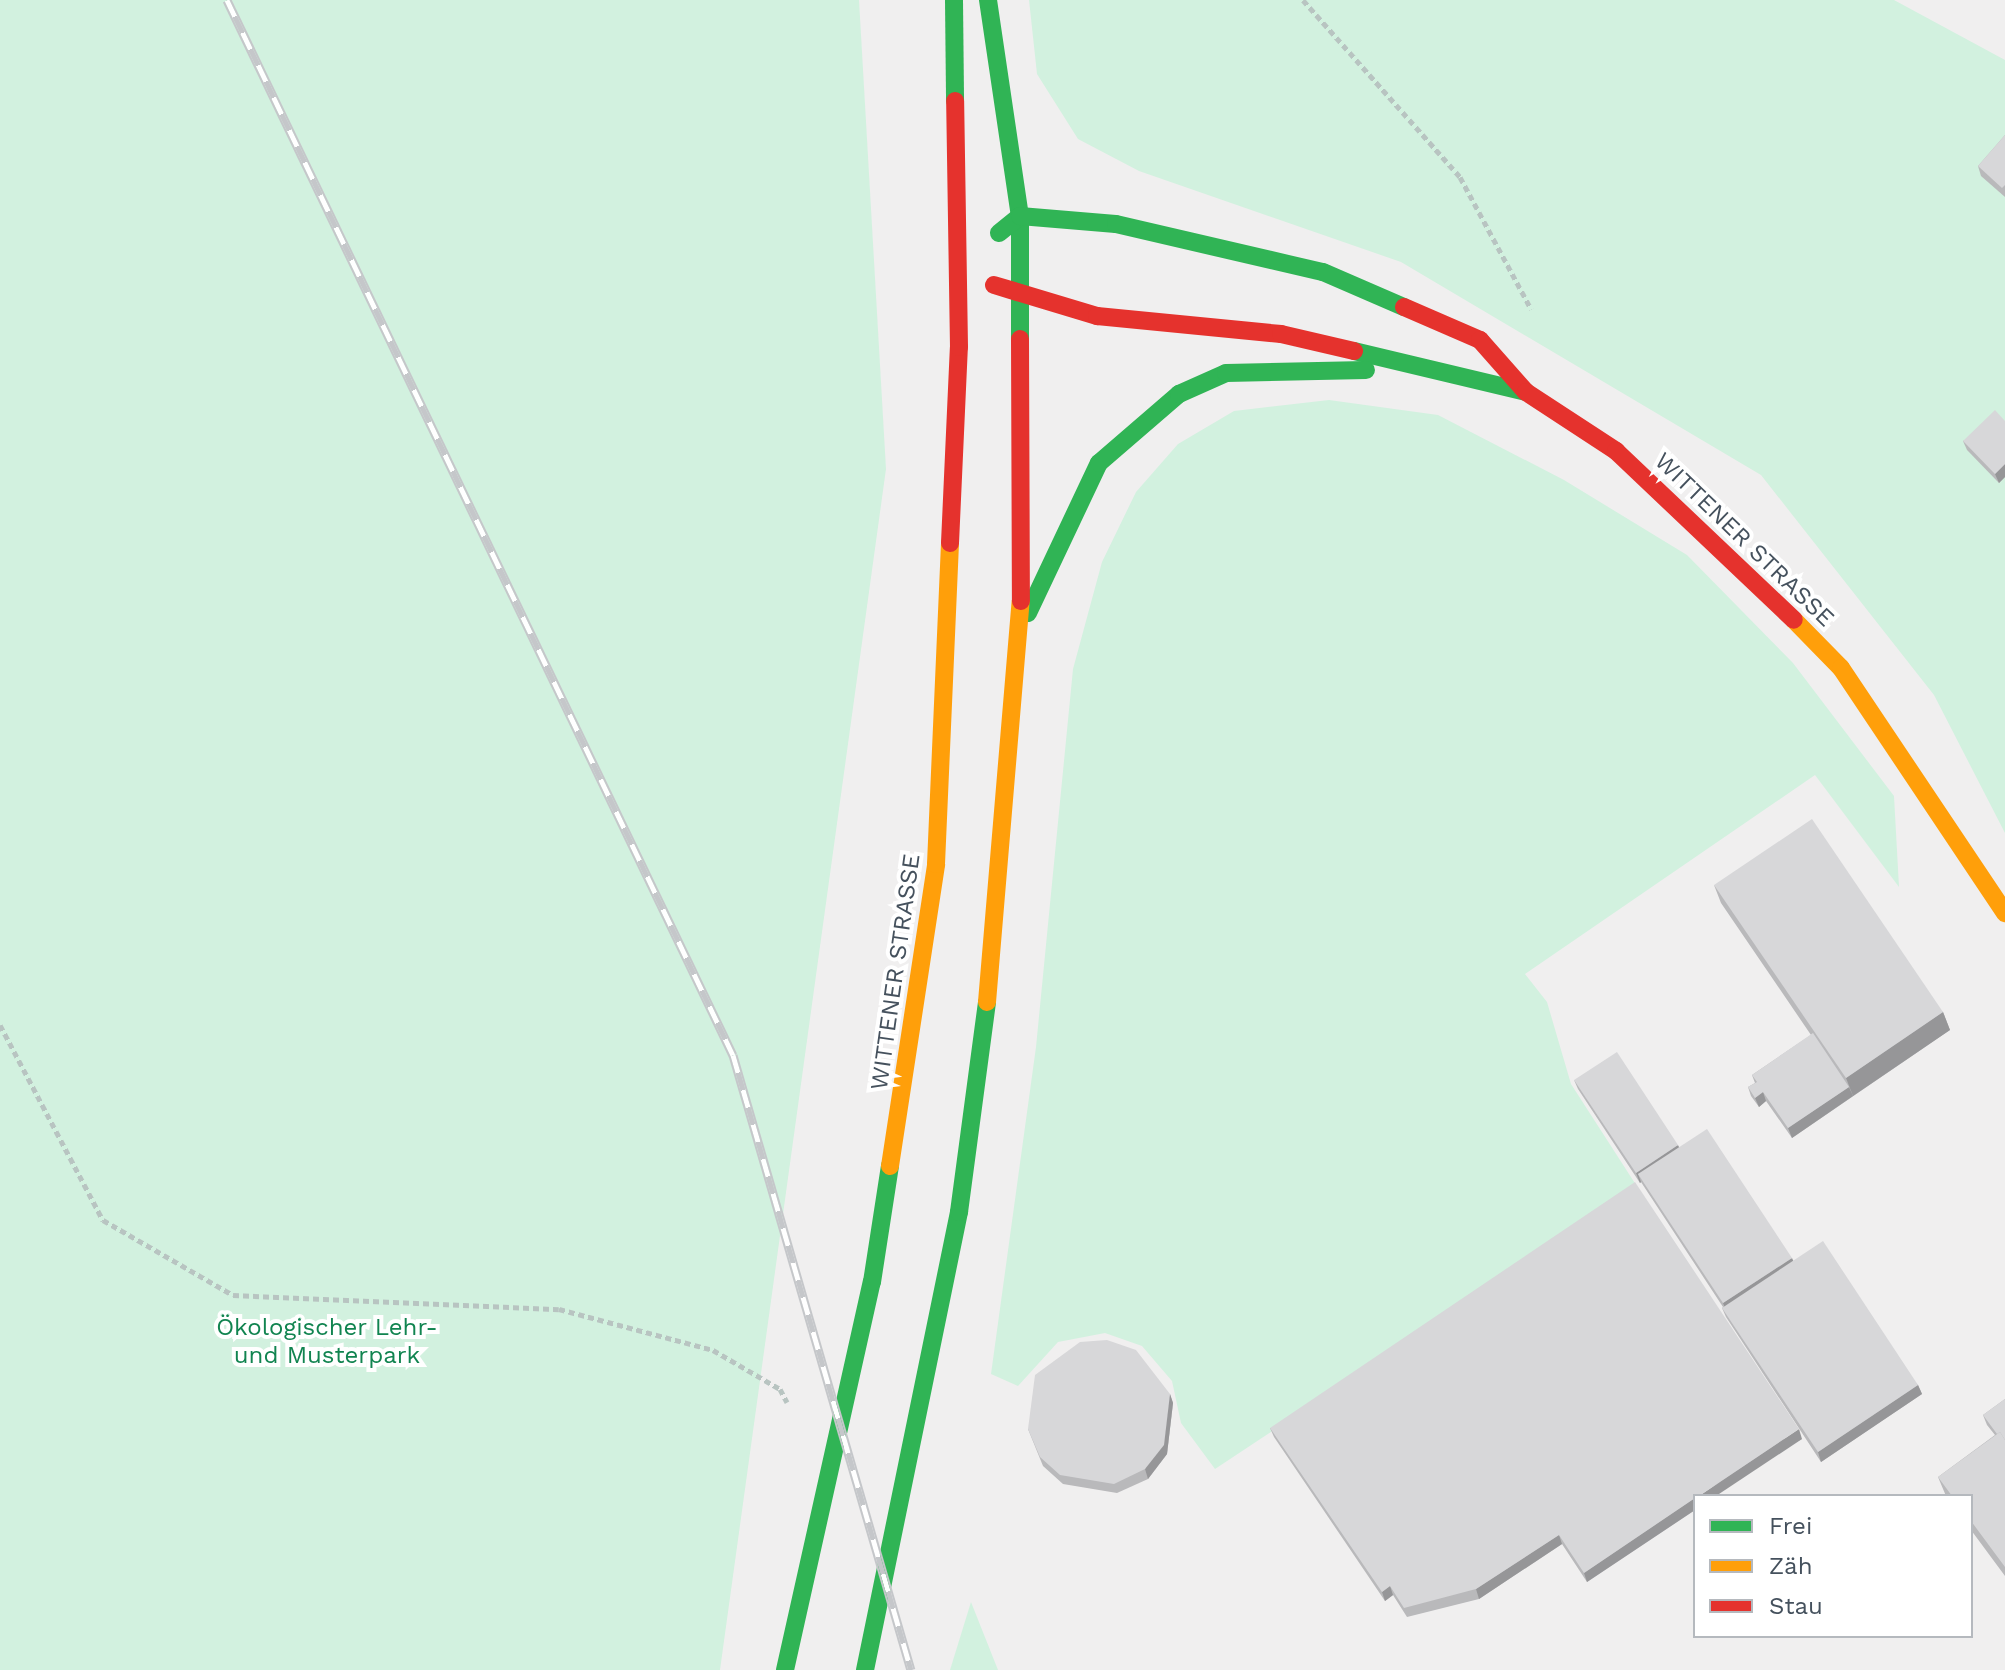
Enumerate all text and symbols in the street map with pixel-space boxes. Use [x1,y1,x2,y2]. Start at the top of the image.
street label: WITTENER STRASSE [1648,447,1840,633]
street label: WITTENER STRASSE [865,852,927,1092]
park label: Ökologischer Lehr- und Musterpark [216,1314,438,1370]
legend [1693,1494,1973,1638]
text: Frei [1769,1512,1812,1540]
text: Zäh [1769,1552,1813,1580]
text: Stau [1769,1592,1823,1620]

